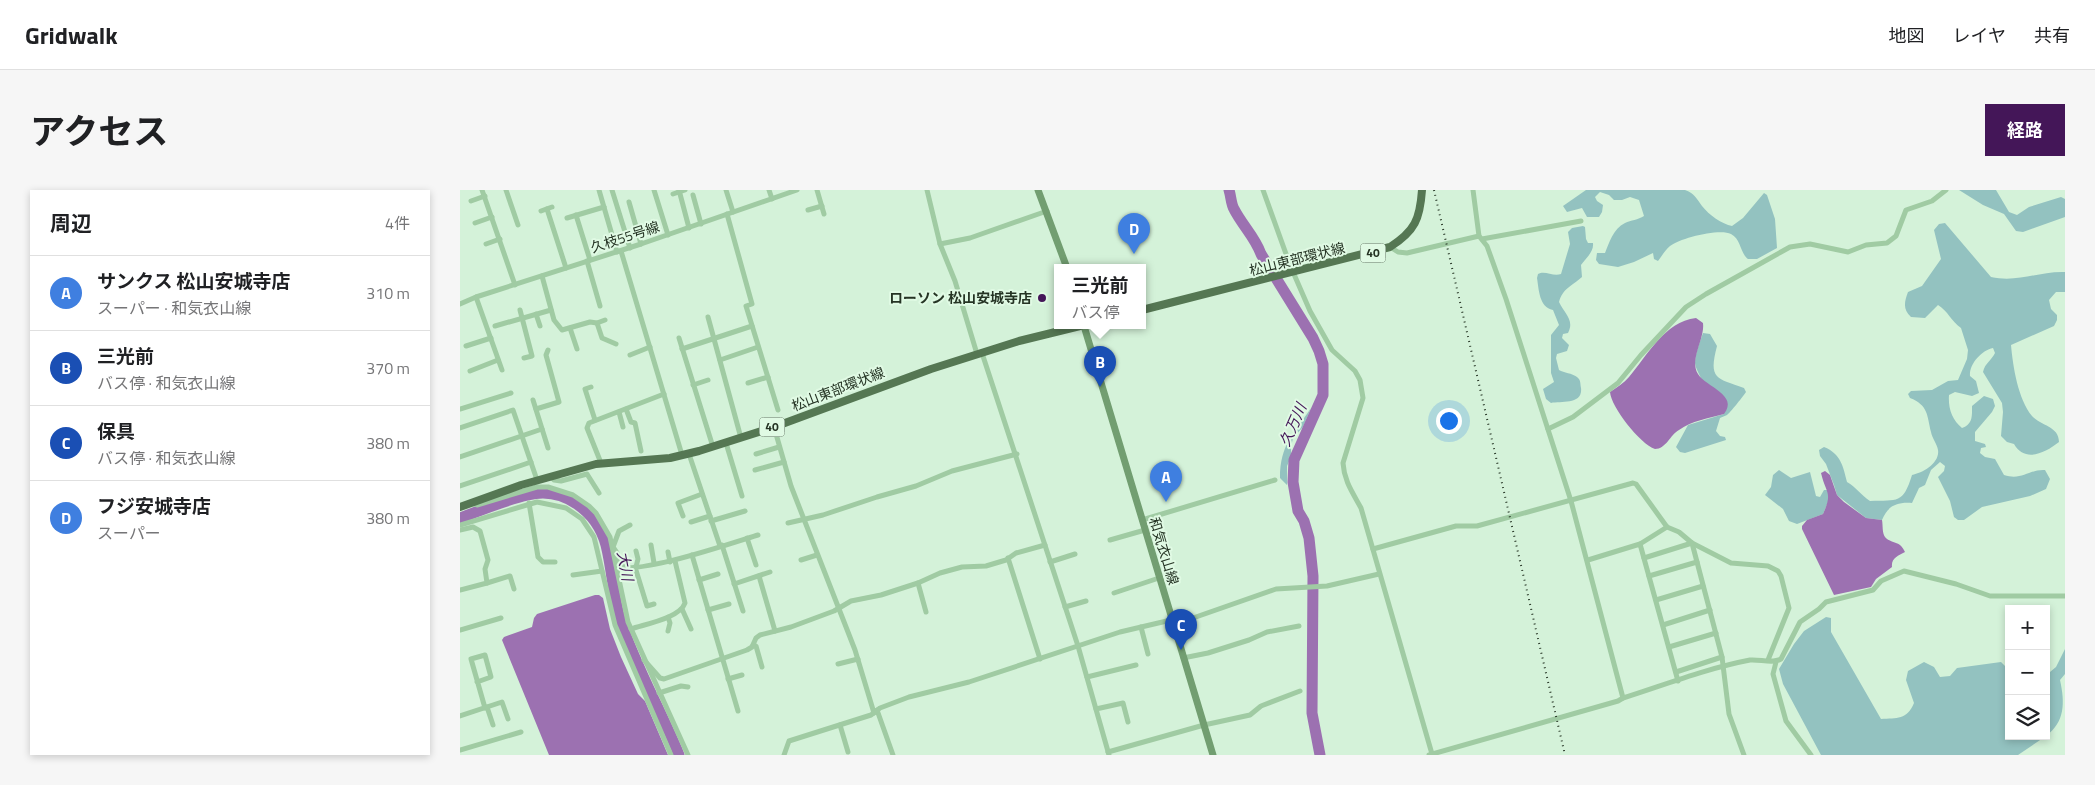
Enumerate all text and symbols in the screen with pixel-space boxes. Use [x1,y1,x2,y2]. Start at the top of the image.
text: Gridwalk [25,17,118,53]
text: 地図 [1889,22,1925,49]
text: レイヤ [1953,22,2006,49]
text: 共有 [2034,22,2070,49]
text: アクセス [30,104,168,158]
button: 経路 [1985,104,2065,156]
text: 周辺 [50,207,92,239]
text: 4件 [385,211,410,235]
pin: D [1118,213,1150,254]
street label: 久枝55号線 [588,215,662,258]
street label: 松山東部環状線 [1247,236,1347,281]
road number: 40 [1360,244,1386,262]
popup [1054,264,1146,329]
text: サンクス 松山安城寺店 [97,266,291,295]
text: 三光前 [1071,270,1129,299]
text: A [61,281,71,305]
text: 310 m [366,281,410,305]
place label: ローソン 松山安城寺店 [889,287,1032,308]
marker: ローソン 松山安城寺店 [1036,292,1048,304]
text: スーパー · 和気衣山線 [97,296,251,320]
text: バス停 [1071,300,1120,324]
text: 三光前 [97,341,154,370]
pin: B [1084,346,1116,387]
text: B [61,356,71,380]
text: 370 m [366,356,410,380]
street label: 松山東部環状線 [788,361,887,416]
text: バス停 · 和気衣山線 [97,371,236,395]
water label: 久万川 [1273,398,1313,450]
your location [1436,408,1462,434]
text: 保具 [97,416,135,445]
road number: 40 [760,418,784,436]
text: C [62,431,70,455]
text: 380 m [366,431,410,455]
text: バス停 · 和気衣山線 [97,446,236,470]
pin: A [1150,461,1182,502]
text: フジ安城寺店 [97,491,211,520]
text: D [61,506,71,530]
text: 380 m [366,506,410,530]
street label: 和気衣山線 [1144,514,1185,587]
text: スーパー [97,521,161,545]
water label: 大川 [611,549,640,585]
map controls [2005,605,2050,740]
button: + [2005,605,2050,650]
pin: C [1165,609,1197,650]
button: − [2005,650,2050,695]
button: layers [2005,695,2050,740]

